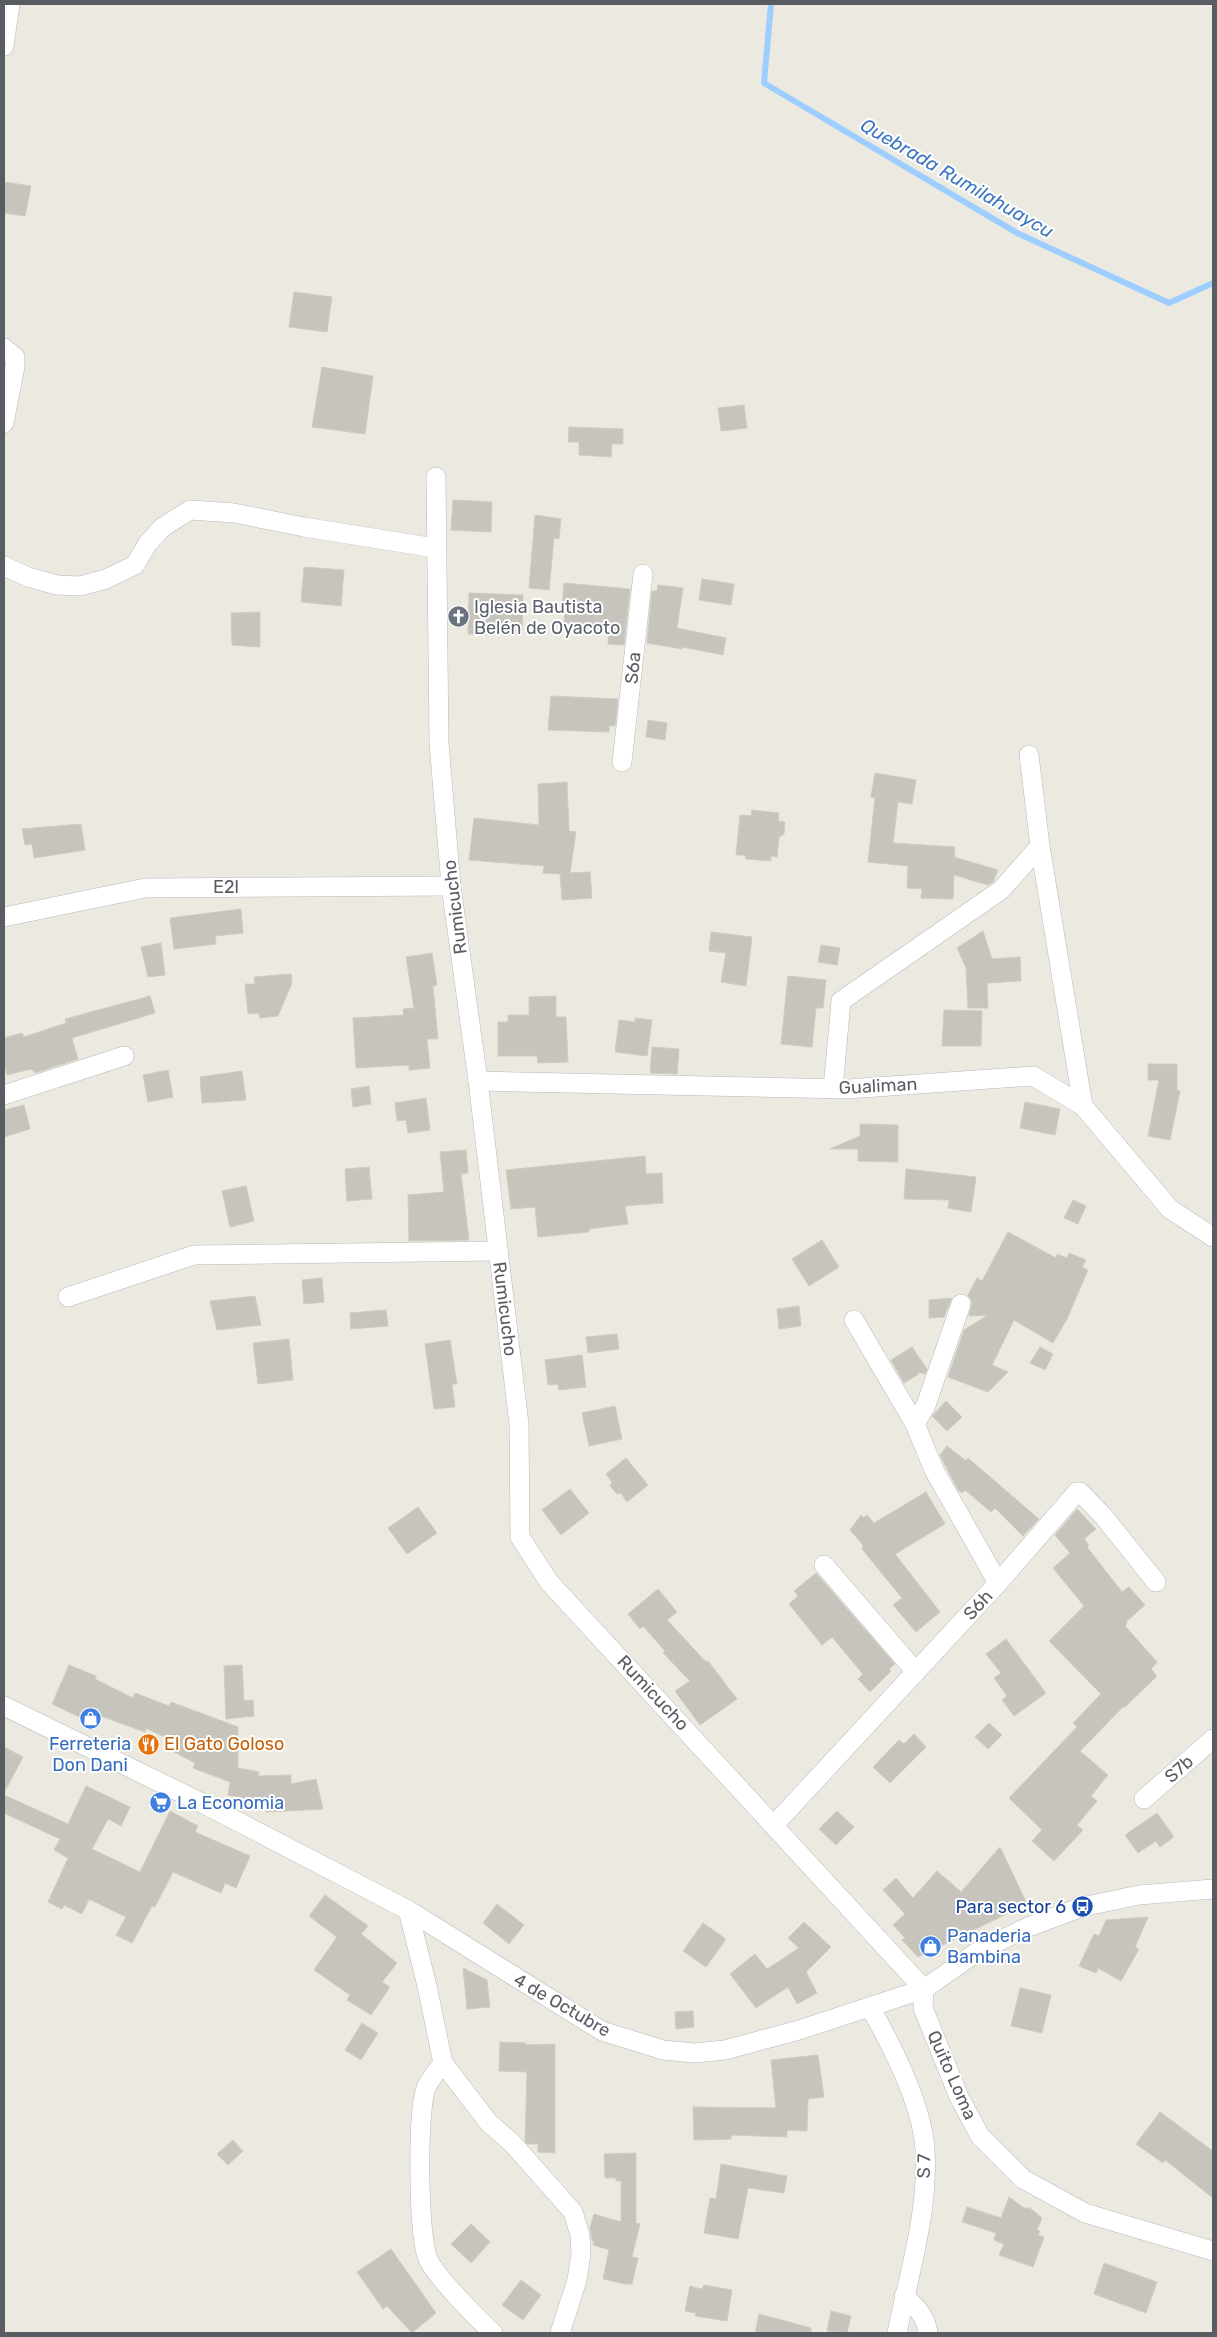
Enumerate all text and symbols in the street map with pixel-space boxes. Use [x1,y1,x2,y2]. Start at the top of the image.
water label: Quebrada Rumilahuaycu [856,113,1058,243]
place label: Iglesia Bautista Belén de Oyacoto [474,596,620,639]
church icon: Iglesia Bautista Belén de Oyacoto [446,605,470,629]
street label: S6a [620,651,646,685]
street label: Rumicucho [438,859,472,955]
street label: E2l [213,876,239,898]
street label: Gualiman [838,1073,918,1099]
street label: Rumicucho [488,1261,522,1357]
street label: S6h [959,1585,997,1625]
street label: Rumicucho [613,1651,693,1735]
shop icon: Ferreteria Don Dani [78,1707,102,1731]
restaurant icon: El Gato Goloso [136,1732,160,1756]
place label: Ferreteria Don Dani [49,1733,131,1776]
place label: El Gato Goloso [164,1733,284,1755]
street label: S7b [1160,1750,1198,1788]
supermarket icon: La Economia [149,1791,173,1815]
place label: La Economia [177,1792,284,1814]
bus stop icon: Para sector 6 [1070,1895,1094,1919]
place label: Para sector 6 [955,1896,1066,1918]
place label: Panaderia Bambina [947,1925,1031,1968]
shop icon: Panaderia Bambina [919,1934,943,1958]
street label: 4 de Octubre [510,1968,614,2042]
street label: Quito Loma [923,2027,981,2123]
street label: S 7 [913,2153,935,2179]

